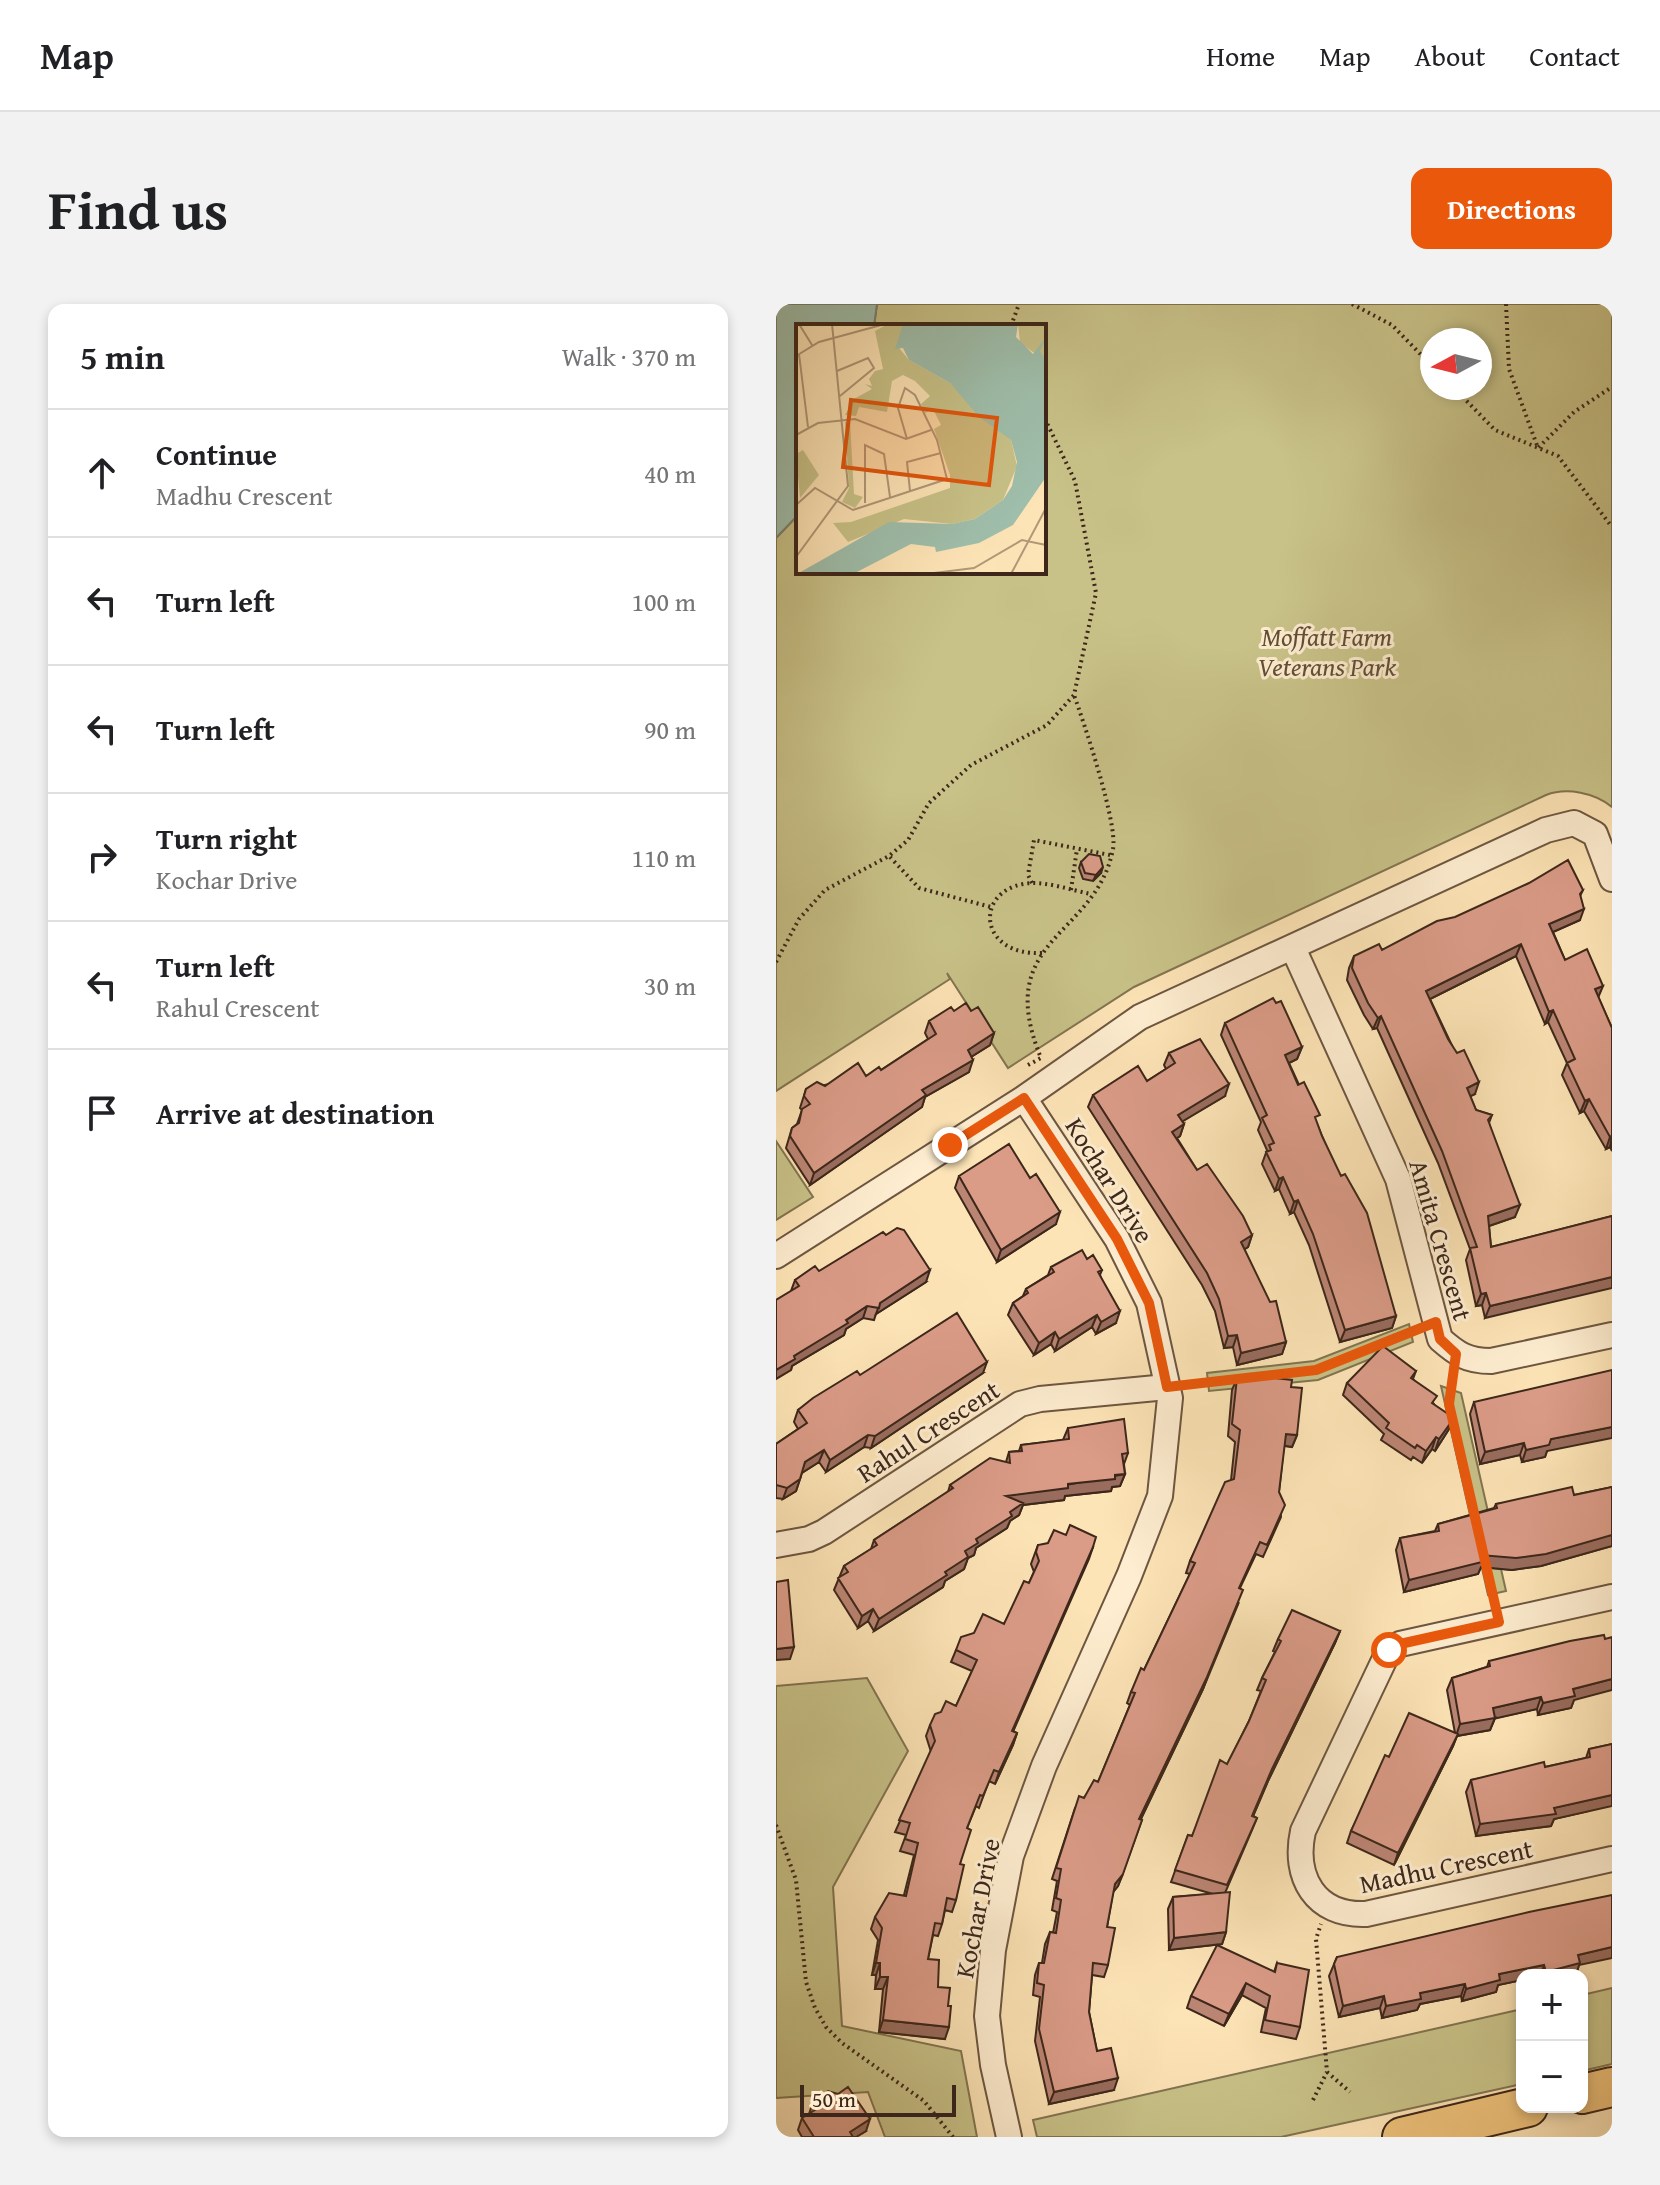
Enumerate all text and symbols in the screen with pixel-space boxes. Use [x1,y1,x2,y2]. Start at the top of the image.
text: Map [40,27,114,83]
text: Home [1206,35,1275,76]
text: Map [1319,35,1371,76]
text: About [1415,35,1485,76]
text: Contact [1529,35,1620,76]
text: Find us [48,167,228,250]
button: Directions [1411,168,1612,249]
inset map [796,324,1046,574]
north arrow [1420,328,1492,400]
text: 5 min [80,332,165,381]
text: Walk · 370 m [562,337,696,376]
text: Continue [156,432,277,476]
icon: ahead [80,451,124,495]
text: 40 m [644,454,696,493]
text: Madhu Crescent [156,476,332,515]
icon: left [80,579,124,623]
text: Turn left [156,579,275,623]
text: 100 m [631,582,696,621]
park label: Moffatt Farm Veterans Park [1258,617,1396,686]
icon: left [80,707,124,751]
text: Turn left [156,707,275,751]
text: 90 m [644,710,696,749]
text: Turn right [156,816,297,860]
icon: right [80,835,124,879]
text: 110 m [631,838,696,877]
text: Kochar Drive [156,860,297,899]
text: Turn left [156,944,275,988]
icon: left [80,963,124,1007]
text: 30 m [644,966,696,1005]
text: Rahul Crescent [156,988,319,1027]
icon: arrive [80,1091,124,1135]
text: Arrive at destination [156,1091,434,1135]
street label: Kochar Drive [1056,1110,1164,1250]
route end [932,1127,968,1163]
street label: Amita Crescent [1399,1155,1483,1325]
street label: Rahul Crescent [849,1370,1007,1492]
route start [1371,1632,1407,1668]
street label: Madhu Crescent [1356,1829,1536,1903]
street label: Kochar Drive [944,1835,1010,1981]
map controls [1516,1969,1588,2113]
button: + [1516,1969,1588,2041]
button: − [1516,2041,1588,2113]
scale bar [800,2081,956,2117]
text: 50 m [812,2083,856,2115]

